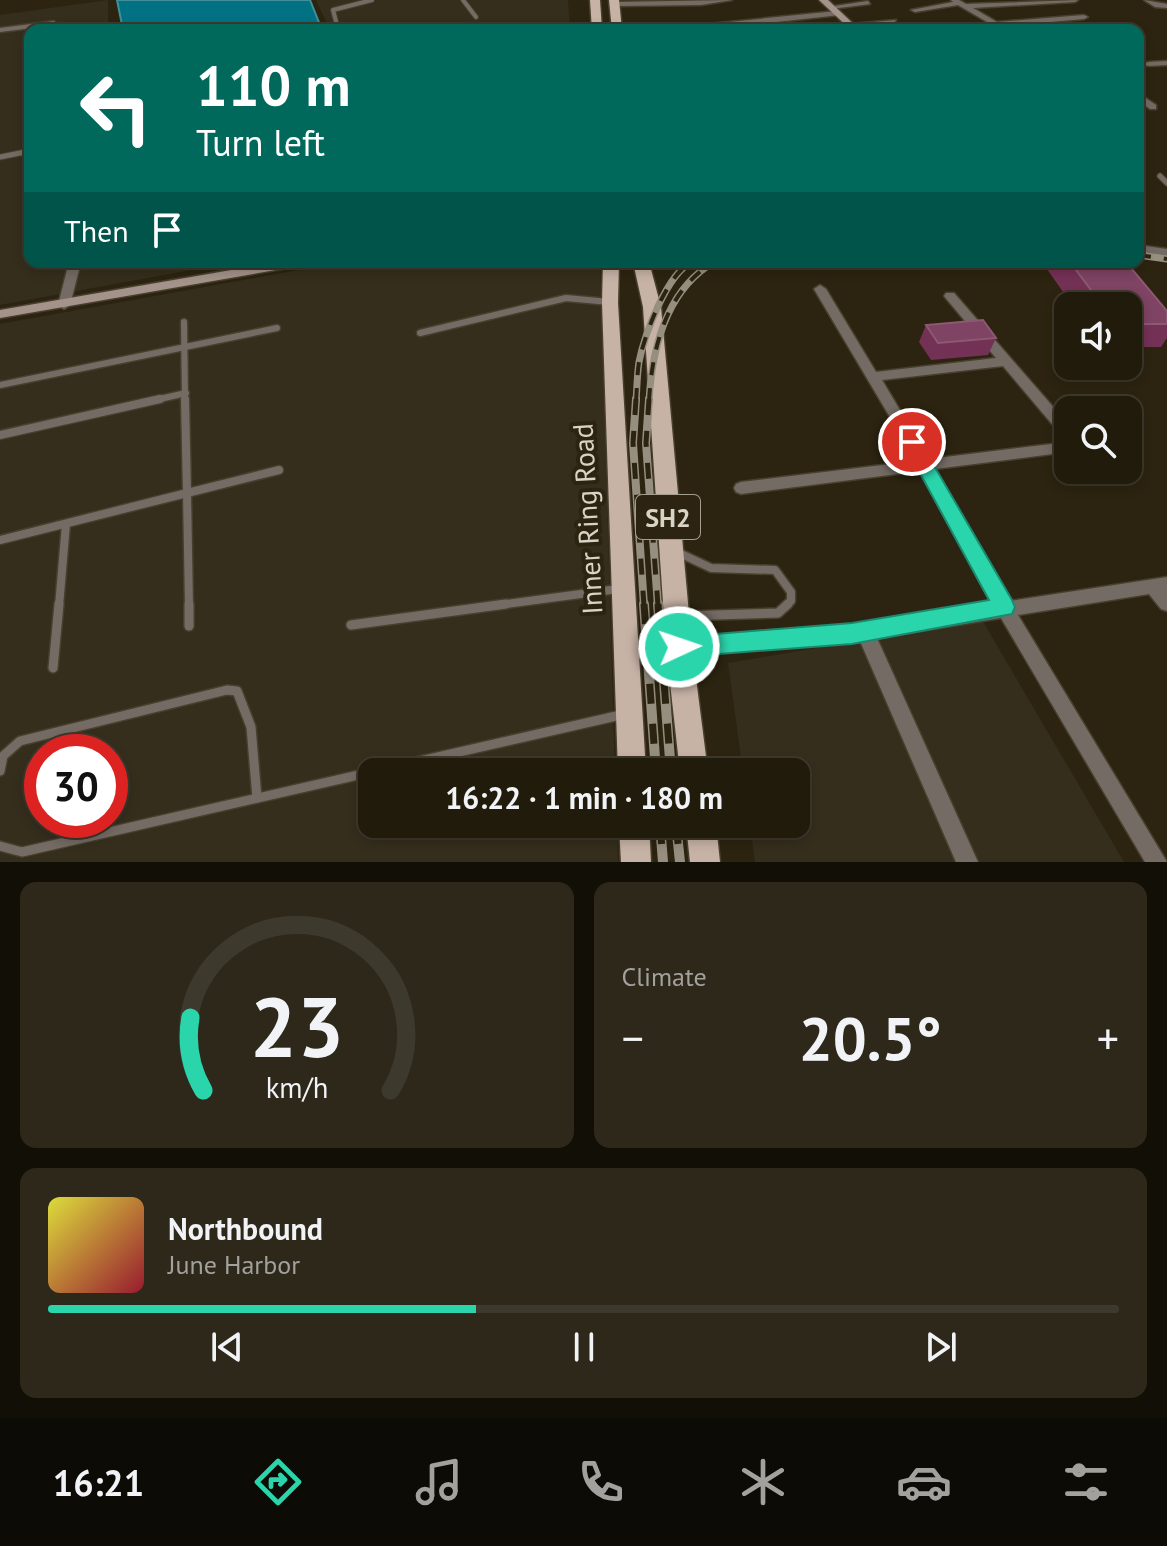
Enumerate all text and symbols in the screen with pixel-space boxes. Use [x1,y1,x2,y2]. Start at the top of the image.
text: 110 m [196,49,351,121]
icon: left [64,56,168,160]
text: Turn left [196,119,325,166]
icon: arrive [145,208,189,252]
text: Then [64,211,129,250]
map controls [1054,292,1142,484]
button: sound [1054,292,1142,380]
button: search [1054,396,1142,484]
pin [878,408,946,476]
icon: arrive [890,420,934,464]
street label: Inner Ring Road [564,423,610,615]
road number: SH2 [636,495,700,539]
position arrow [637,605,721,689]
speed limit sign: 30 [24,734,128,838]
text: 16:22 · 1 min · 180 m [445,778,723,817]
text: Climate [622,960,707,993]
text: 23 [250,972,344,1080]
text: 20.5° [799,999,942,1077]
text: − [622,1009,644,1066]
text: + [1097,1009,1119,1066]
text: km/h [265,1069,328,1106]
text: Northbound [168,1209,323,1248]
text: June Harbor [168,1248,300,1281]
icon: previous [205,1325,249,1369]
icon: pause [562,1325,606,1369]
icon: next [919,1325,963,1369]
icon: directions [250,1454,306,1510]
icon: music [411,1454,467,1510]
icon: phone [573,1454,629,1510]
icon: climate [735,1454,791,1510]
icon: car [896,1454,952,1510]
icon: filters [1058,1454,1114,1510]
text: 16:21 [53,1459,144,1506]

